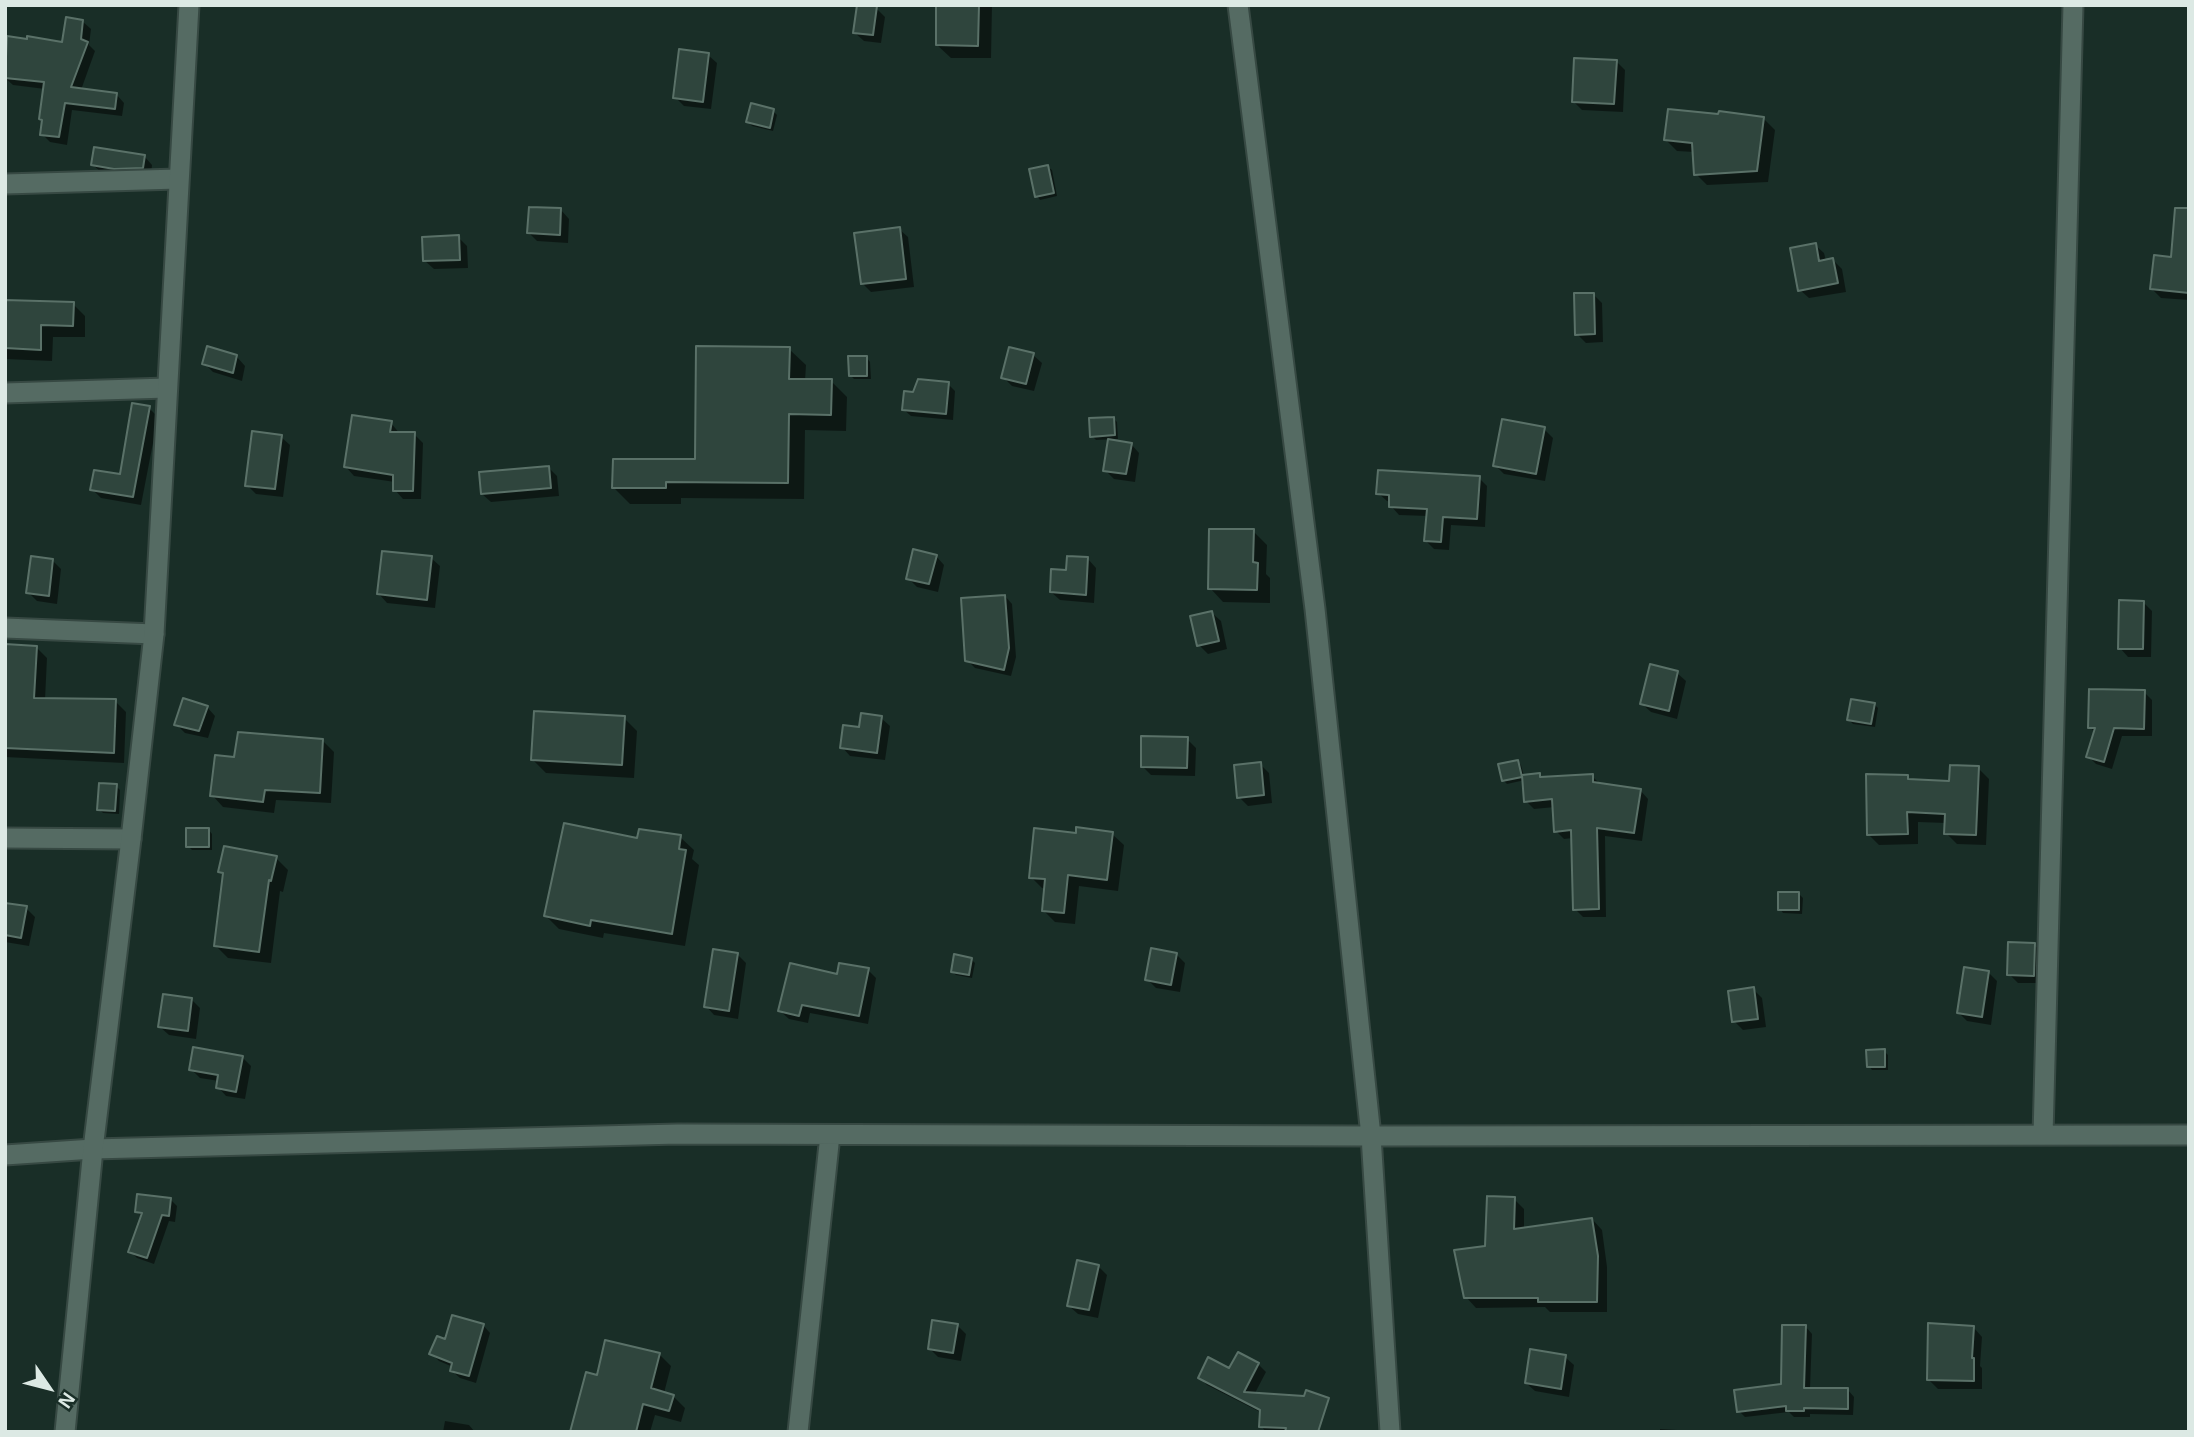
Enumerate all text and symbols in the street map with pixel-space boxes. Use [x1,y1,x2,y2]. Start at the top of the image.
north arrow [14,1353,84,1423]
text: N [54,1389,79,1412]

